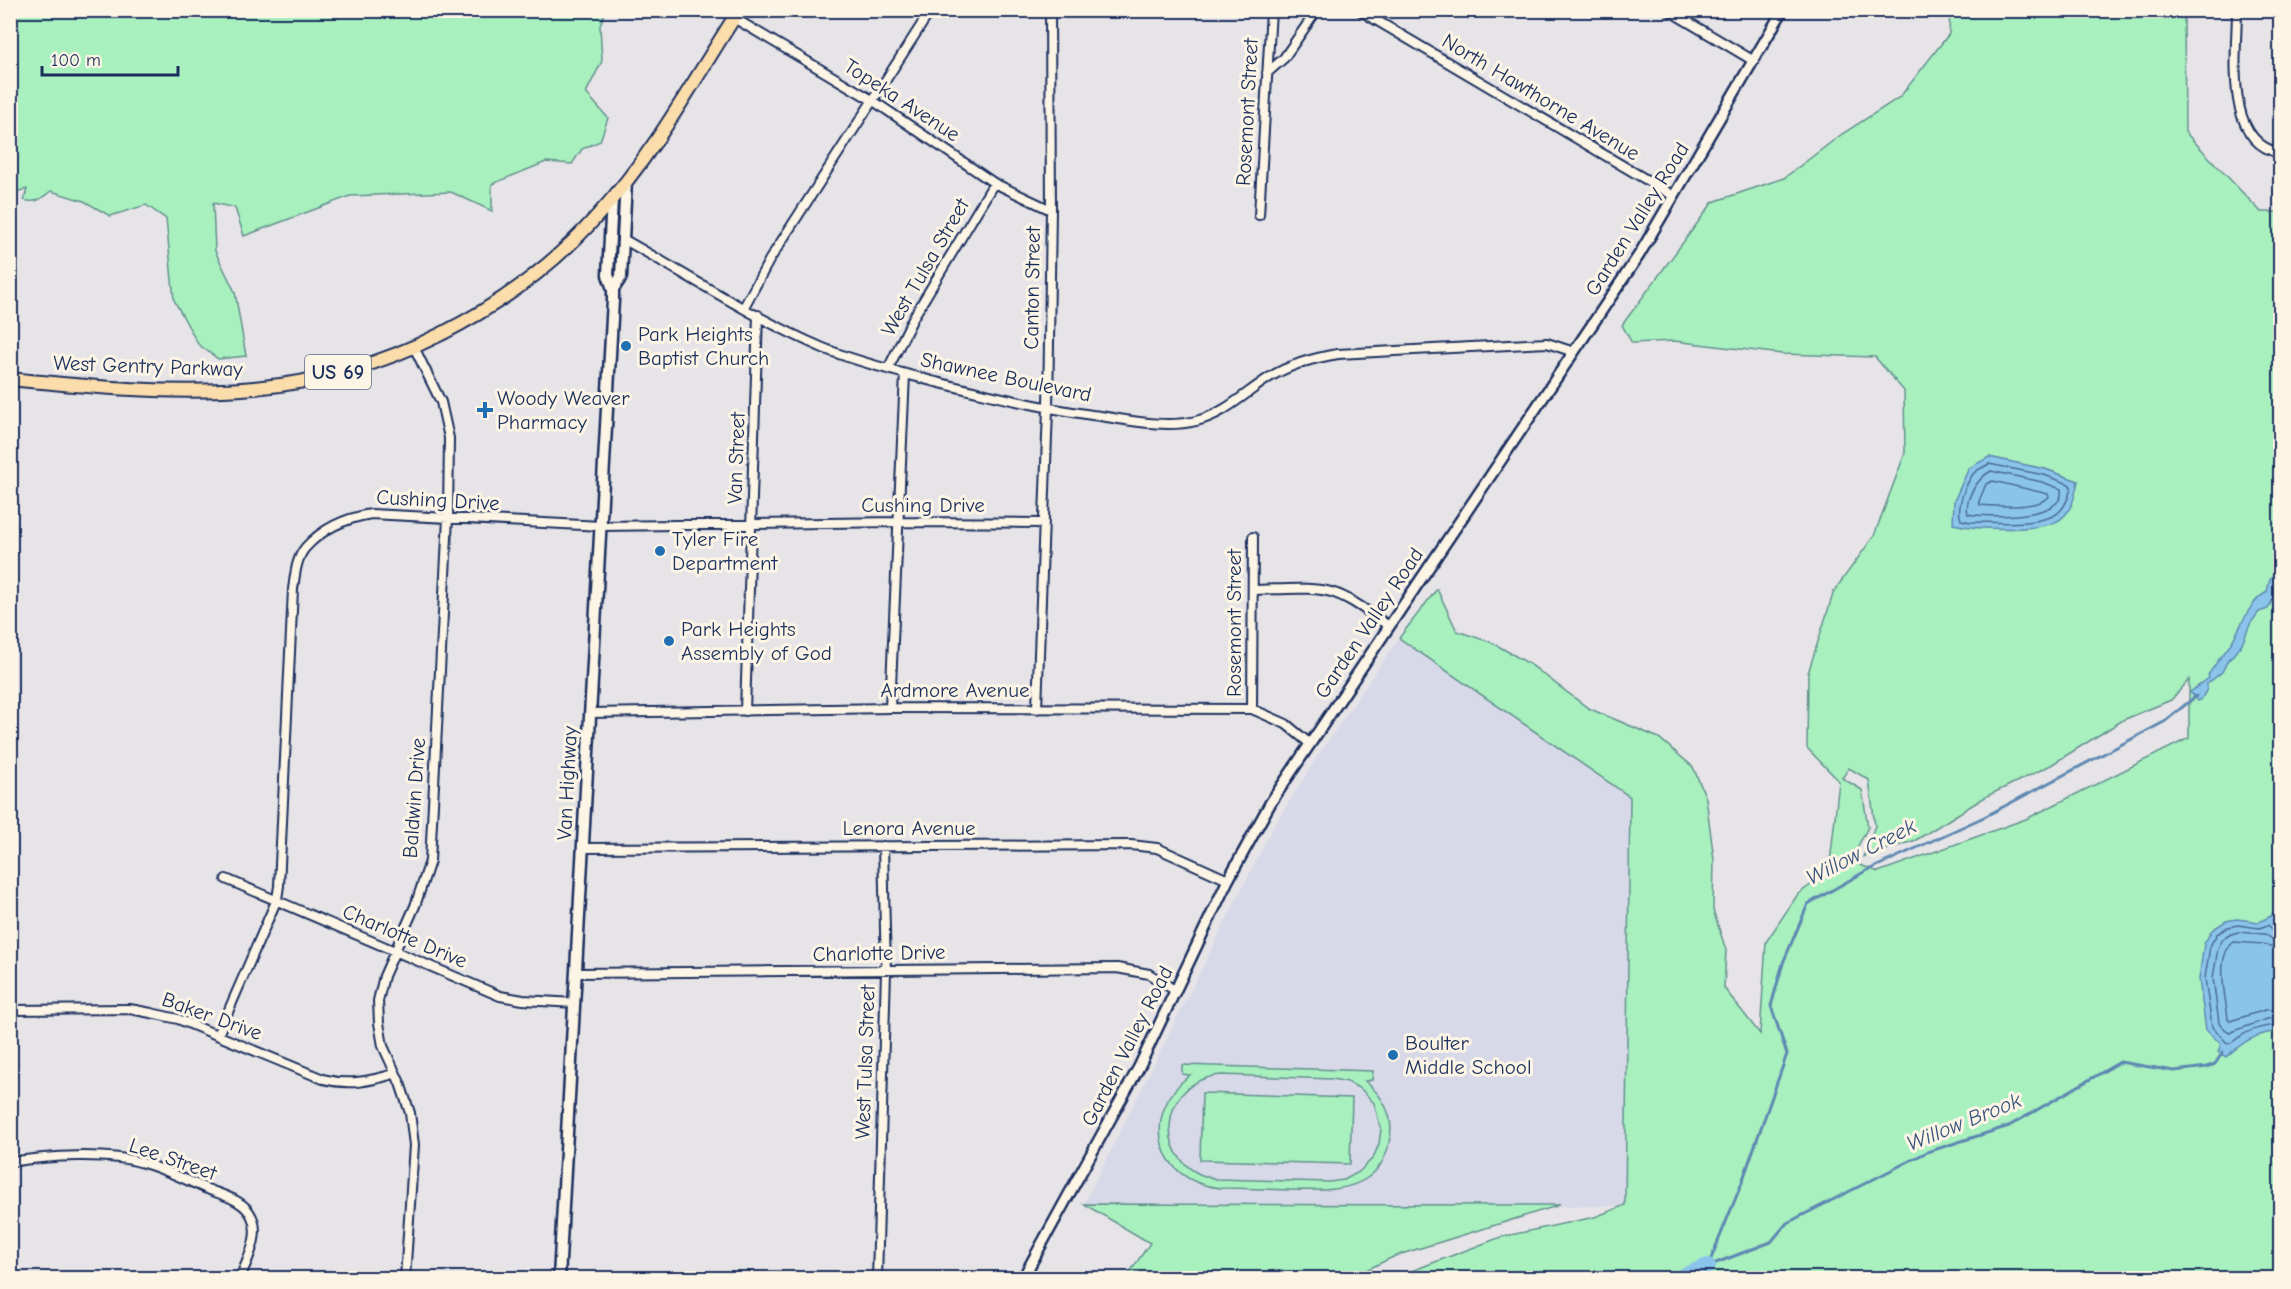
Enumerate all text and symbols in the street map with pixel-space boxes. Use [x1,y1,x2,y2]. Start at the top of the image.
street label: North Hawthorne Avenue [1438,29,1644,165]
street label: Rosemont Street [1231,36,1263,187]
scale bar [42,39,178,77]
text: 100 m [51,50,101,71]
street label: Topeka Avenue [840,54,964,146]
street label: Garden Valley Road [1580,138,1694,300]
street label: West Tulsa Street [876,193,974,340]
street label: Canton Street [1019,225,1045,350]
place label: Park Heights Baptist Church [638,322,769,370]
marker: Park Heights Baptist Church [619,339,633,353]
street label: Shawnee Boulevard [918,347,1094,407]
street label: West Gentry Parkway [53,351,244,381]
road number: US 69 [305,355,371,389]
place label: Woody Weaver Pharmacy [497,386,630,434]
marker: Woody Weaver Pharmacy [478,403,492,417]
street label: Van Street [722,411,750,504]
street label: Cushing Drive [376,485,500,515]
street label: Cushing Drive [861,493,985,517]
place label: Tyler Fire Department [672,527,779,575]
street label: Garden Valley Road [1310,543,1428,703]
marker: Tyler Fire Department [653,544,667,558]
street label: Rosemont Street [1222,548,1246,697]
place label: Park Heights Assembly of God [681,617,832,665]
marker: Park Heights Assembly of God [662,634,676,648]
street label: Ardmore Avenue [881,678,1029,702]
street label: Van Highway [552,725,582,841]
street label: Baldwin Drive [398,737,430,859]
water label: Willow Creek [1802,813,1921,891]
street label: Lenora Avenue [842,816,976,840]
street label: Charlotte Drive [339,899,471,973]
street label: Charlotte Drive [812,940,946,966]
street label: Garden Valley Road [1076,962,1178,1130]
street label: West Tulsa Street [850,983,880,1140]
street label: Baker Drive [159,987,265,1045]
place label: Boulter Middle School [1405,1031,1532,1079]
marker: Boulter Middle School [1386,1048,1400,1062]
water label: Willow Brook [1903,1087,2025,1157]
street label: Lee Street [126,1133,221,1185]

